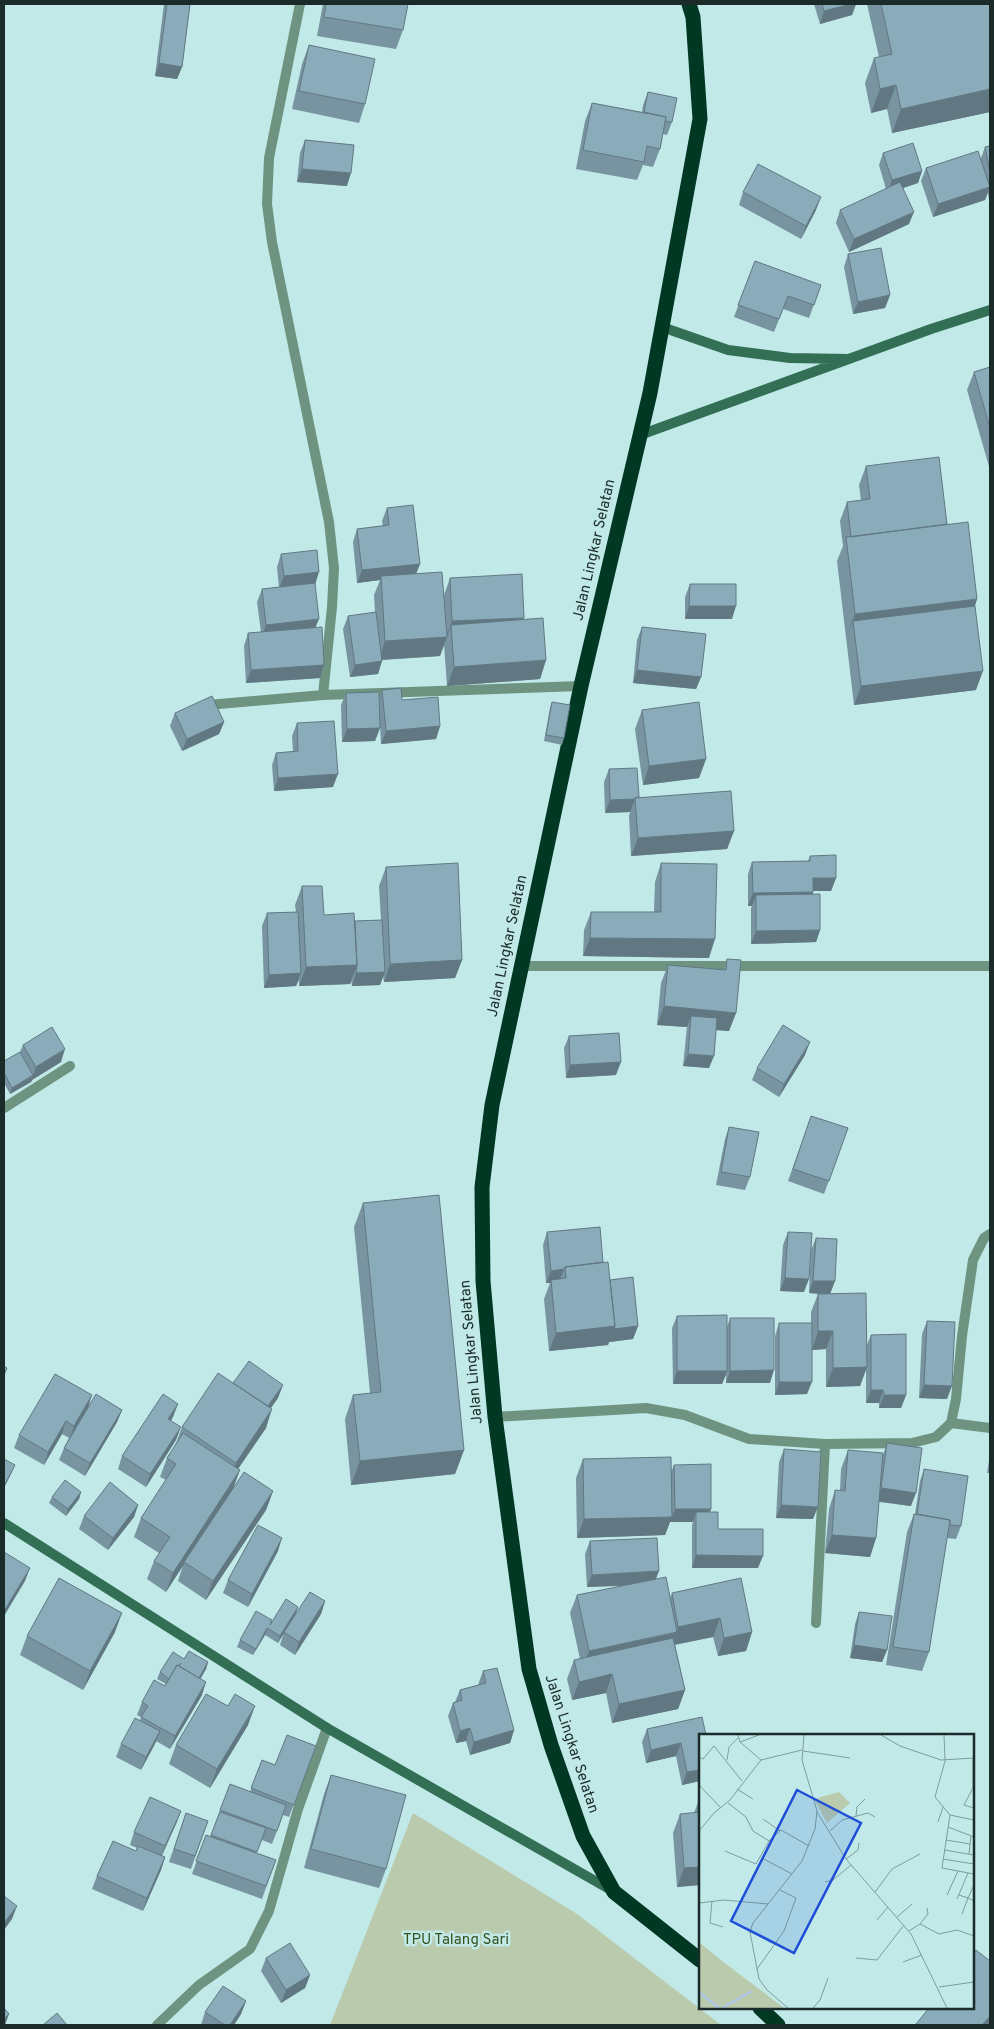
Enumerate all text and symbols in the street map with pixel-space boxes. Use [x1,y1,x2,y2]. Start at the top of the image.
street label: Jalan Lingkar Selatan [569,477,621,623]
street label: Jalan Lingkar Selatan [484,873,532,1019]
street label: Jalan Lingkar Selatan [456,1279,488,1425]
street label: Jalan Lingkar Selatan [540,1672,602,1816]
inset map [699,1734,974,2009]
park label: TPU Talang Sari [403,1931,509,1950]

